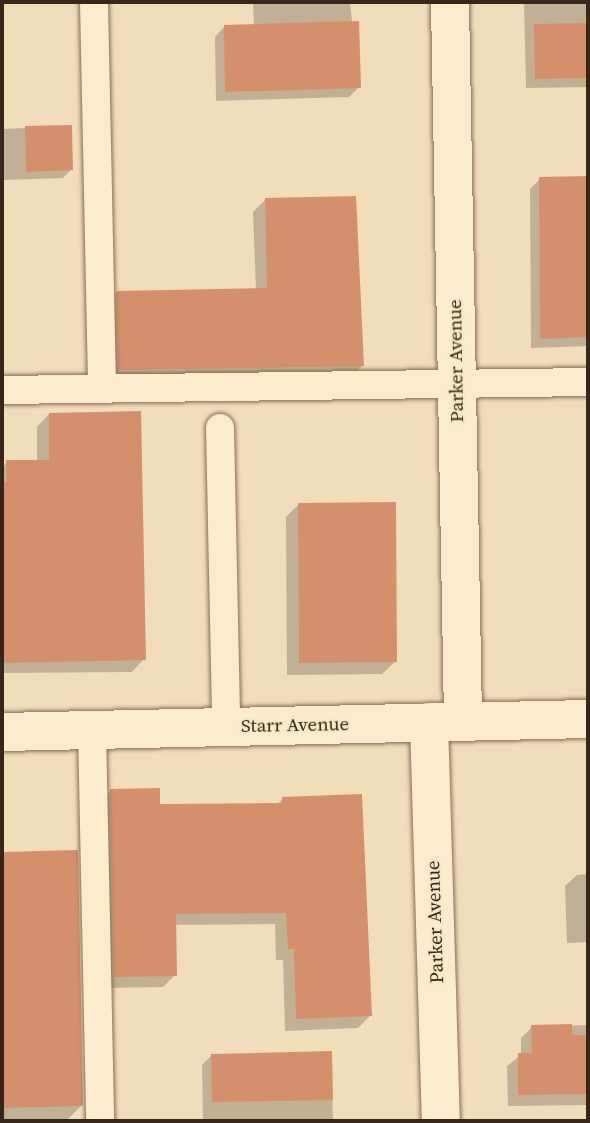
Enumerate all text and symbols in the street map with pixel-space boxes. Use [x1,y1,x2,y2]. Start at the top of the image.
street label: Parker Avenue [444,299,468,423]
street label: Starr Avenue [241,713,349,737]
street label: Parker Avenue [421,860,449,984]

